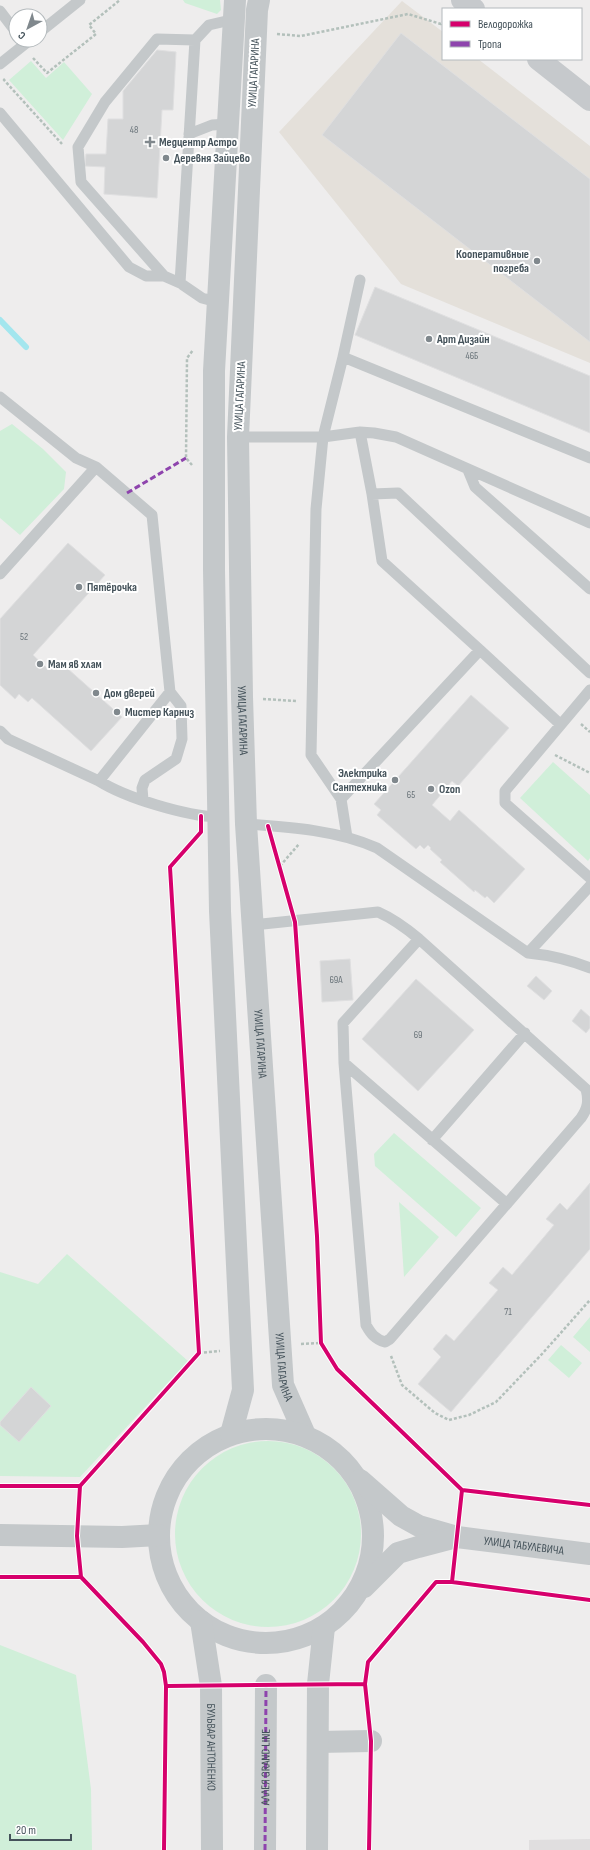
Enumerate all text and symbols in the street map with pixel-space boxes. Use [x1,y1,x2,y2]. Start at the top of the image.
north arrow [8,8,48,48]
legend [442,8,582,60]
text: Велодорожка [478,17,533,32]
text: С [15,28,28,42]
street label: УЛИЦА ГАГАРИНА [245,37,263,108]
text: Тропа [478,37,502,52]
house number: 48 [130,124,138,136]
place label: Медцентр Астро [159,135,237,150]
marker: Медцентр Астро [144,136,156,148]
place label: Деревня Зайцево [174,151,250,166]
marker: Деревня Зайцево [161,153,171,163]
place label: Кооперативные погреба [456,247,529,276]
marker: Кооперативные погреба [532,256,542,266]
place label: Арт Дизайн [436,332,489,347]
marker: Арт Дизайн [424,334,434,344]
house number: 46Б [466,350,479,362]
street label: УЛИЦА ГАГАРИНА [231,360,249,431]
place label: Пятёрочка [87,580,137,595]
marker: Пятёрочка [74,582,84,592]
house number: 52 [20,631,28,643]
place label: Мам яв хлам [48,657,102,672]
marker: Мам яв хлам [35,659,45,669]
place label: Дом дверей [104,686,155,701]
street label: УЛИЦА ГАГАРИНА [234,686,251,756]
marker: Дом дверей [91,688,101,698]
place label: Мистер Карниз [125,705,194,720]
marker: Мистер Карниз [112,707,122,717]
place label: Электрика Сантехника [332,766,387,795]
marker: Электрика Сантехника [390,775,400,785]
place label: Ozon [439,782,460,797]
marker: Ozon [426,784,436,794]
house number: 65 [407,789,415,801]
house number: 69А [329,974,343,986]
street label: УЛИЦА ГАГАРИНА [251,1009,270,1080]
house number: 69 [414,1029,422,1041]
house number: 71 [504,1306,512,1318]
street label: УЛИЦА ГАГАРИНА [272,1332,297,1404]
street label: УЛИЦА ТАБУЛЕВИЧА [483,1533,566,1558]
street label: БУЛЬВАР АНТОНЕНКО [204,1703,219,1791]
street label: АЛЛЕЯ GRAND LINE [258,1729,273,1806]
scale bar [10,1816,71,1842]
text: 20 m [16,1823,36,1838]

